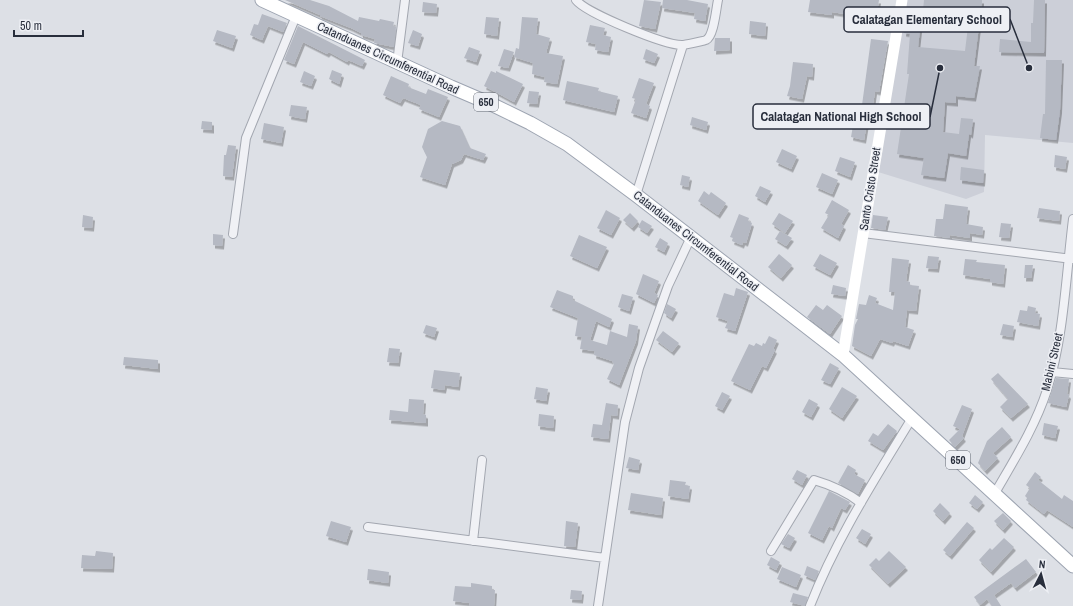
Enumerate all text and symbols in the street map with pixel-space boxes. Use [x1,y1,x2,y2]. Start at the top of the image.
callout: Calatagan Elementary School [844,7,1010,32]
text: Calatagan Elementary School [852,11,1002,28]
scale bar [14,12,83,38]
text: 50 m [20,18,42,34]
street label: Catanduanes Circumferential Road [314,18,462,98]
road number: 650 [474,93,498,111]
callout: Calatagan National High School [753,104,930,129]
text: Calatagan National High School [760,108,922,125]
street label: Santo Cristo Street [856,146,884,232]
street label: Catanduanes Circumferential Road [630,187,762,295]
street label: Mabini Street [1038,331,1066,393]
road number: 650 [946,451,970,469]
north arrow [1021,554,1061,594]
text: N [1038,557,1046,571]

